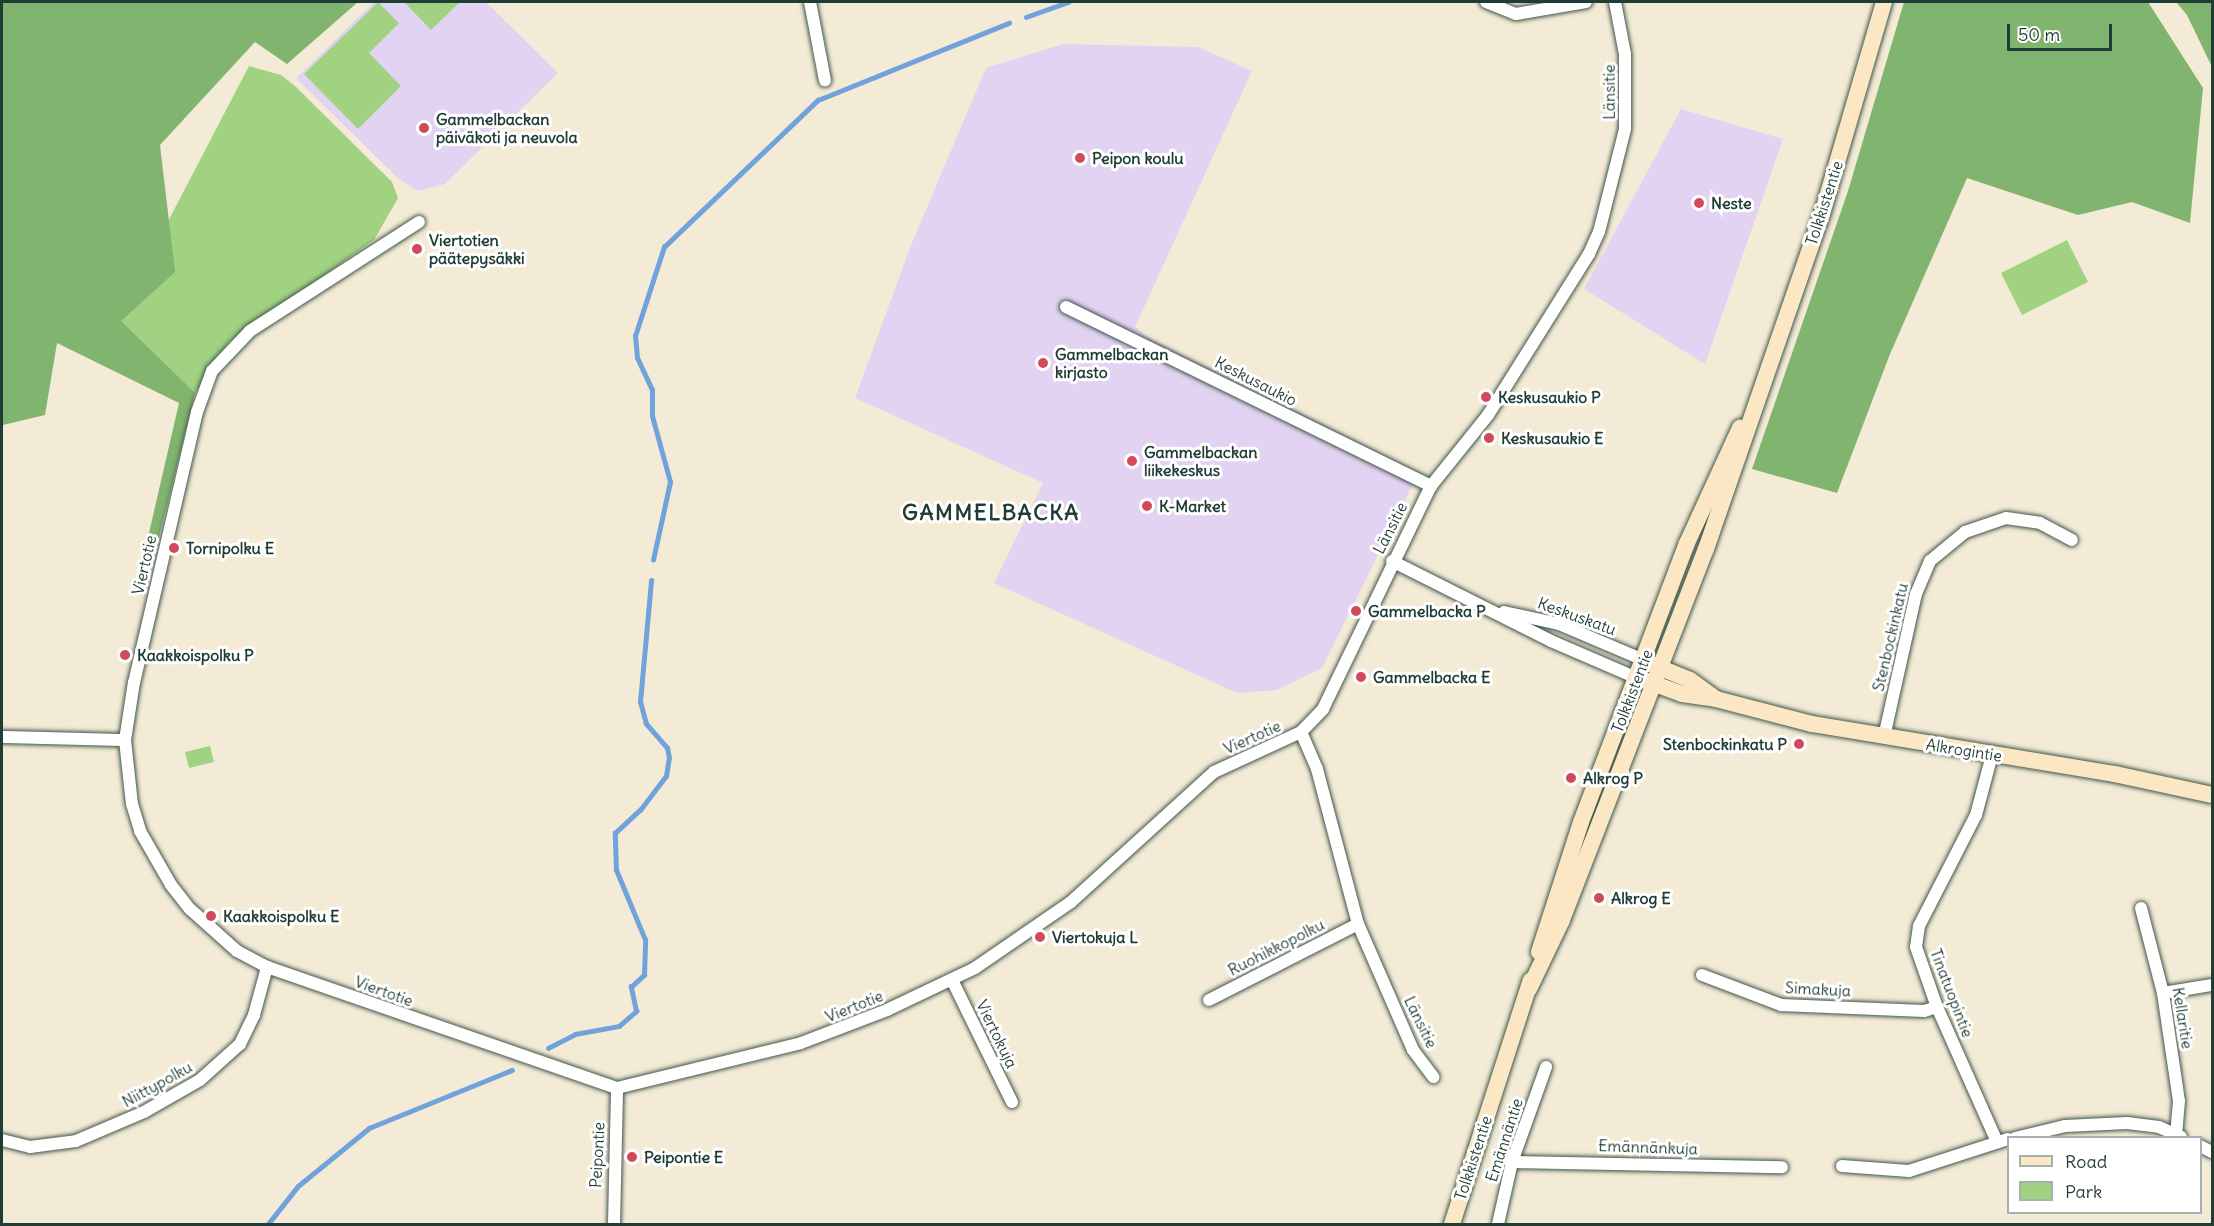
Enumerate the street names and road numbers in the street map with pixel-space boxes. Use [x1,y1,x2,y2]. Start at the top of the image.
street label: Länsitie [1599,64,1619,120]
street label: Tolkkistentie [1801,158,1847,248]
street label: Keskusaukio [1212,352,1300,410]
street label: Länsitie [1369,499,1411,557]
street label: Viertotie [128,533,160,597]
street label: Stenbockinkatu [1868,581,1912,693]
street label: Keskuskatu [1535,593,1619,639]
street label: Tolkkistentie [1607,647,1657,735]
street label: Viertotie [1220,716,1284,758]
street label: Alkrogintie [1925,735,2003,765]
street label: Ruohikkopolku [1225,914,1327,980]
street label: Tinatuopintie [1926,946,1978,1040]
street label: Viertotie [352,972,416,1010]
street label: Simakuja [1785,978,1851,1000]
street label: Viertotie [822,986,886,1026]
street label: Kellaritie [2169,986,2197,1050]
street label: Länsitie [1400,993,1442,1051]
street label: Viertokuja [972,997,1022,1071]
street label: Niittypolku [119,1057,195,1111]
street label: Emännäntie [1481,1096,1527,1184]
street label: Tolkkistentie [1450,1113,1496,1203]
street label: Peipontie [586,1122,608,1188]
street label: Emännänkuja [1598,1136,1698,1158]

